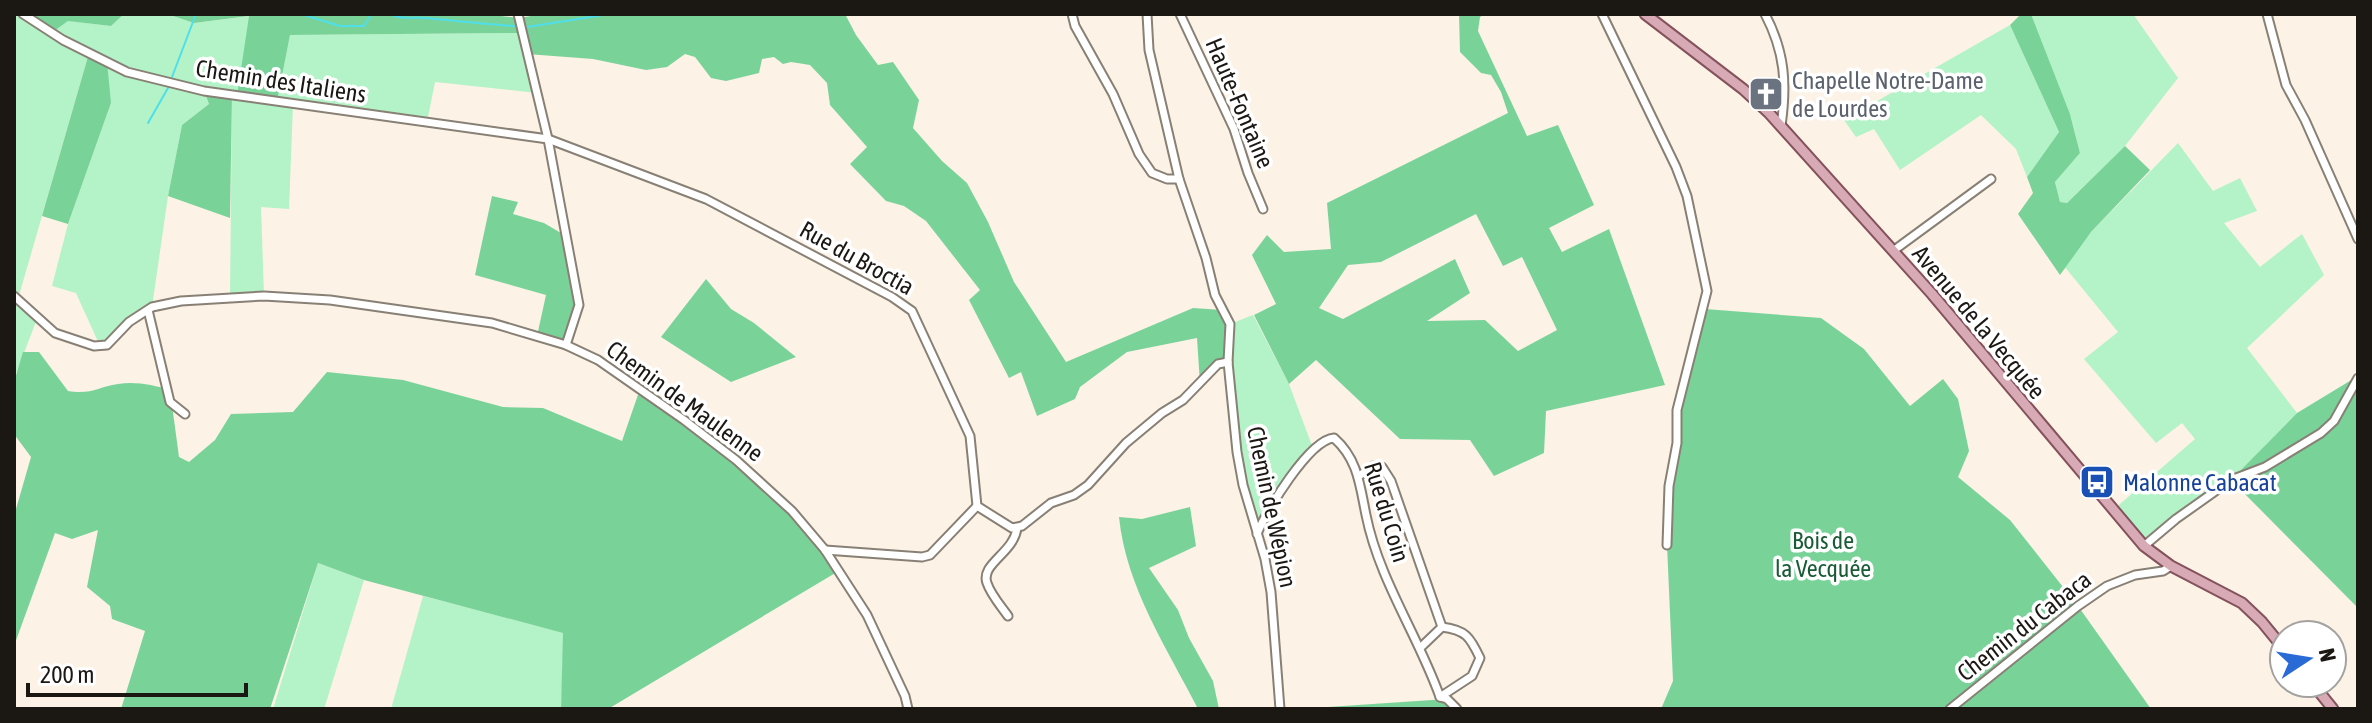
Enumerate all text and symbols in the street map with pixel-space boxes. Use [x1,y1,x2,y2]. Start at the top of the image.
street label: Haute-Fontaine [1201,34,1279,172]
street label: Chemin des Italiens [194,54,368,108]
place label: Chapelle Notre-Dame de Lourdes [1792,67,1984,122]
church icon: Chapelle Notre-Dame de Lourdes [1747,75,1785,113]
street label: Rue du Broctia [795,216,919,300]
street label: Avenue de la Vecquée [1907,240,2051,404]
street label: Chemin de Maulenne [602,335,768,467]
street label: Chemin de Wépion [1242,424,1302,590]
street label: Rue du Coin [1359,459,1415,565]
bus stop icon: Malonne Cabacat [2078,463,2116,501]
place label: Malonne Cabacat [2123,469,2277,496]
park label: Bois de la Vecquée [1775,527,1871,582]
street label: Chemin du Cabaca [1952,566,2096,686]
north arrow [2268,619,2348,699]
text: N [2313,646,2342,664]
scale bar [28,647,246,697]
text: 200 m [40,661,94,688]

